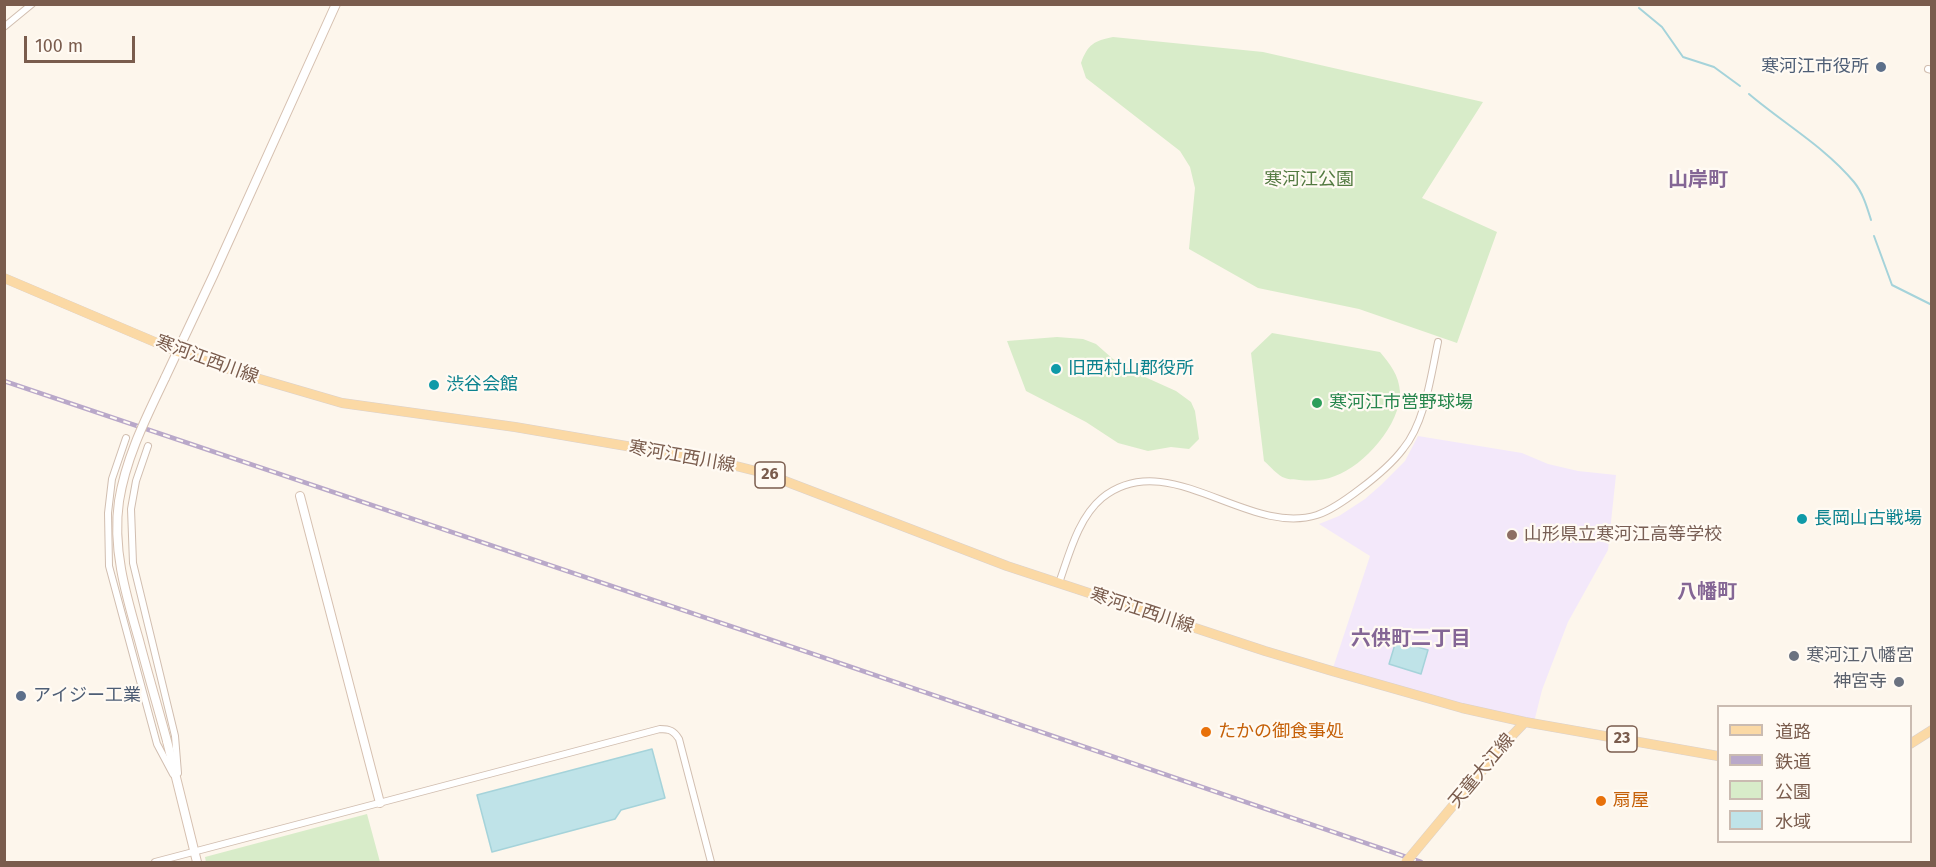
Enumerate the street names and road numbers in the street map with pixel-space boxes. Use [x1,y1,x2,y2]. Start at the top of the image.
street label: 寒河江西川線 [153,331,261,389]
street label: 寒河江西川線 [627,437,737,477]
road number: 26 [755,462,785,488]
street label: 寒河江西川線 [1087,584,1197,638]
road number: 23 [1607,726,1637,752]
street label: 天童大江線 [1445,730,1519,812]

